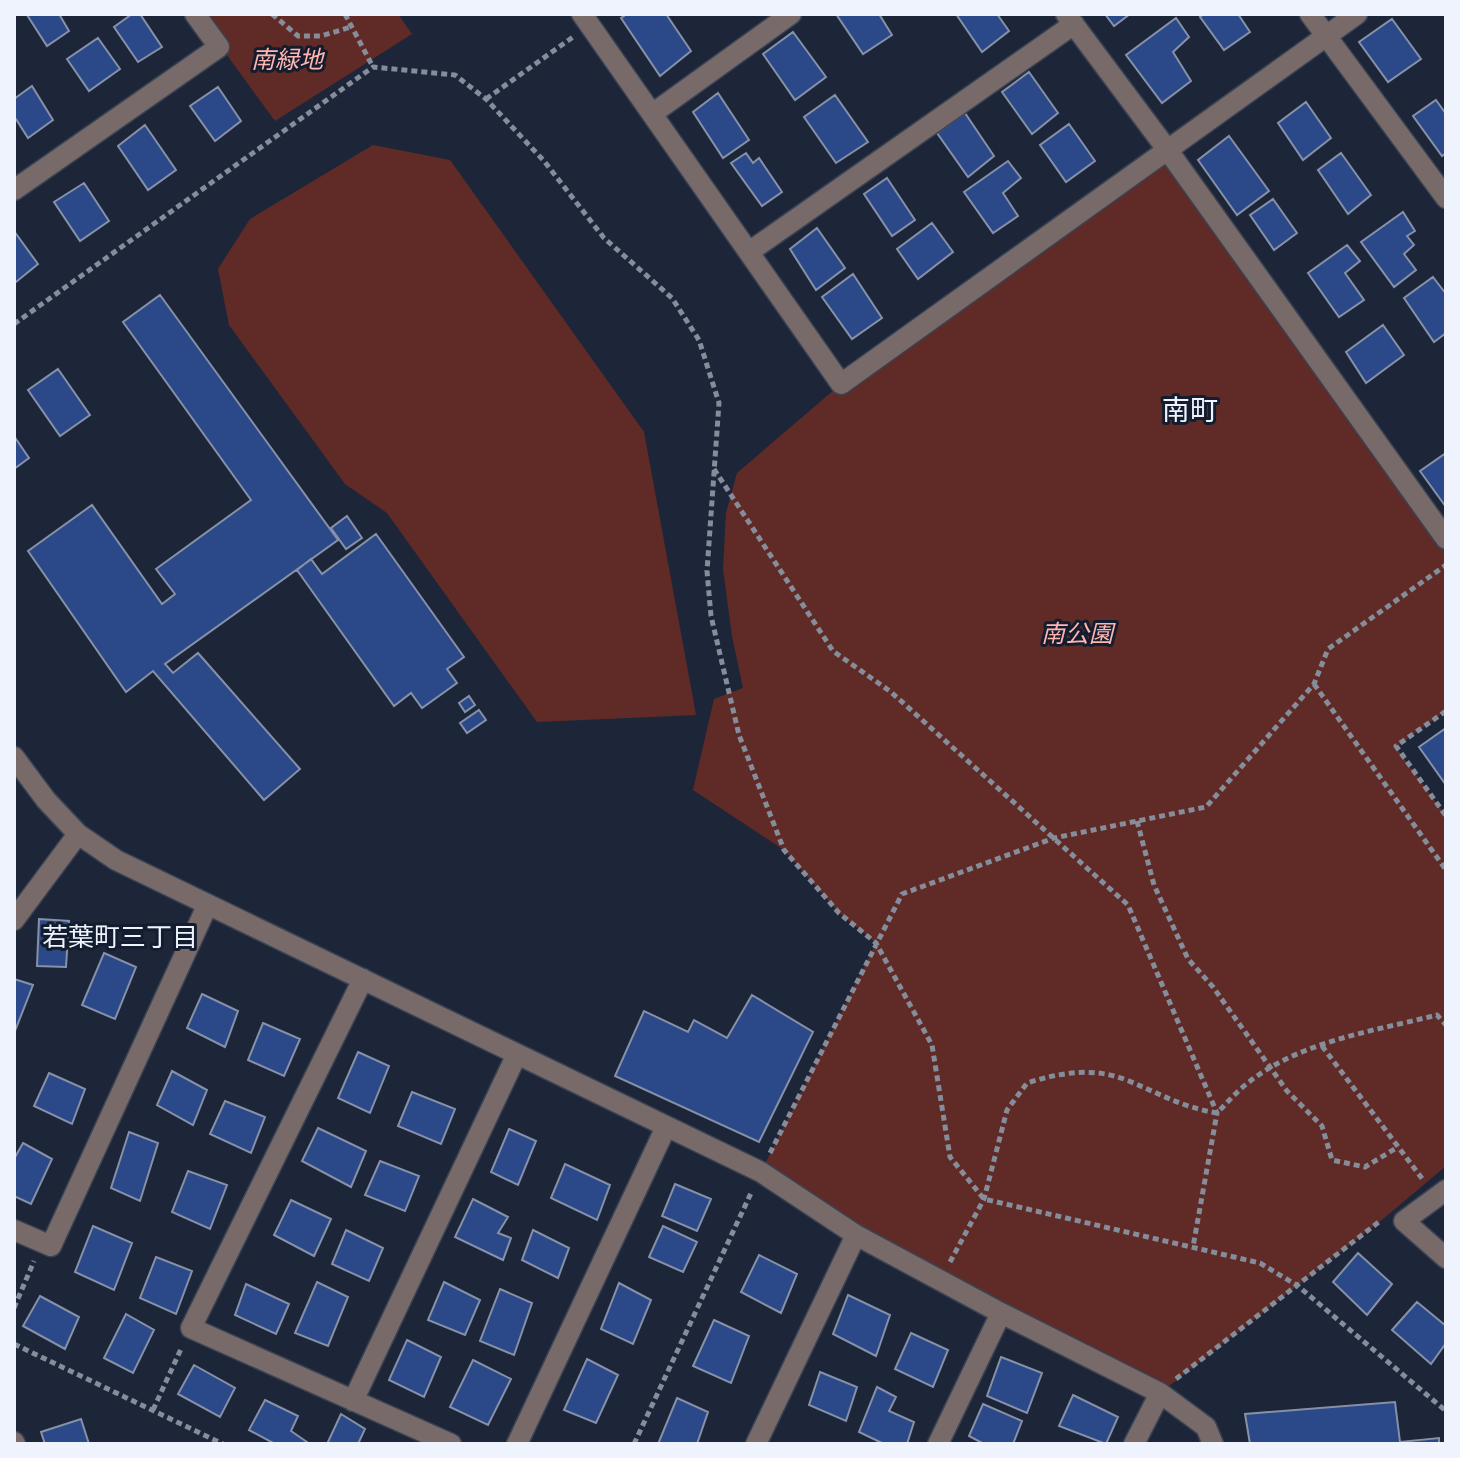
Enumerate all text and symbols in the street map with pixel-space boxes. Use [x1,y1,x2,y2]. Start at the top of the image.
park label: 南緑地 [251,43,326,75]
district label: 南町 [1162,391,1218,428]
park label: 南公園 [1041,617,1116,649]
district label: 若葉町三丁目 [42,919,198,953]

